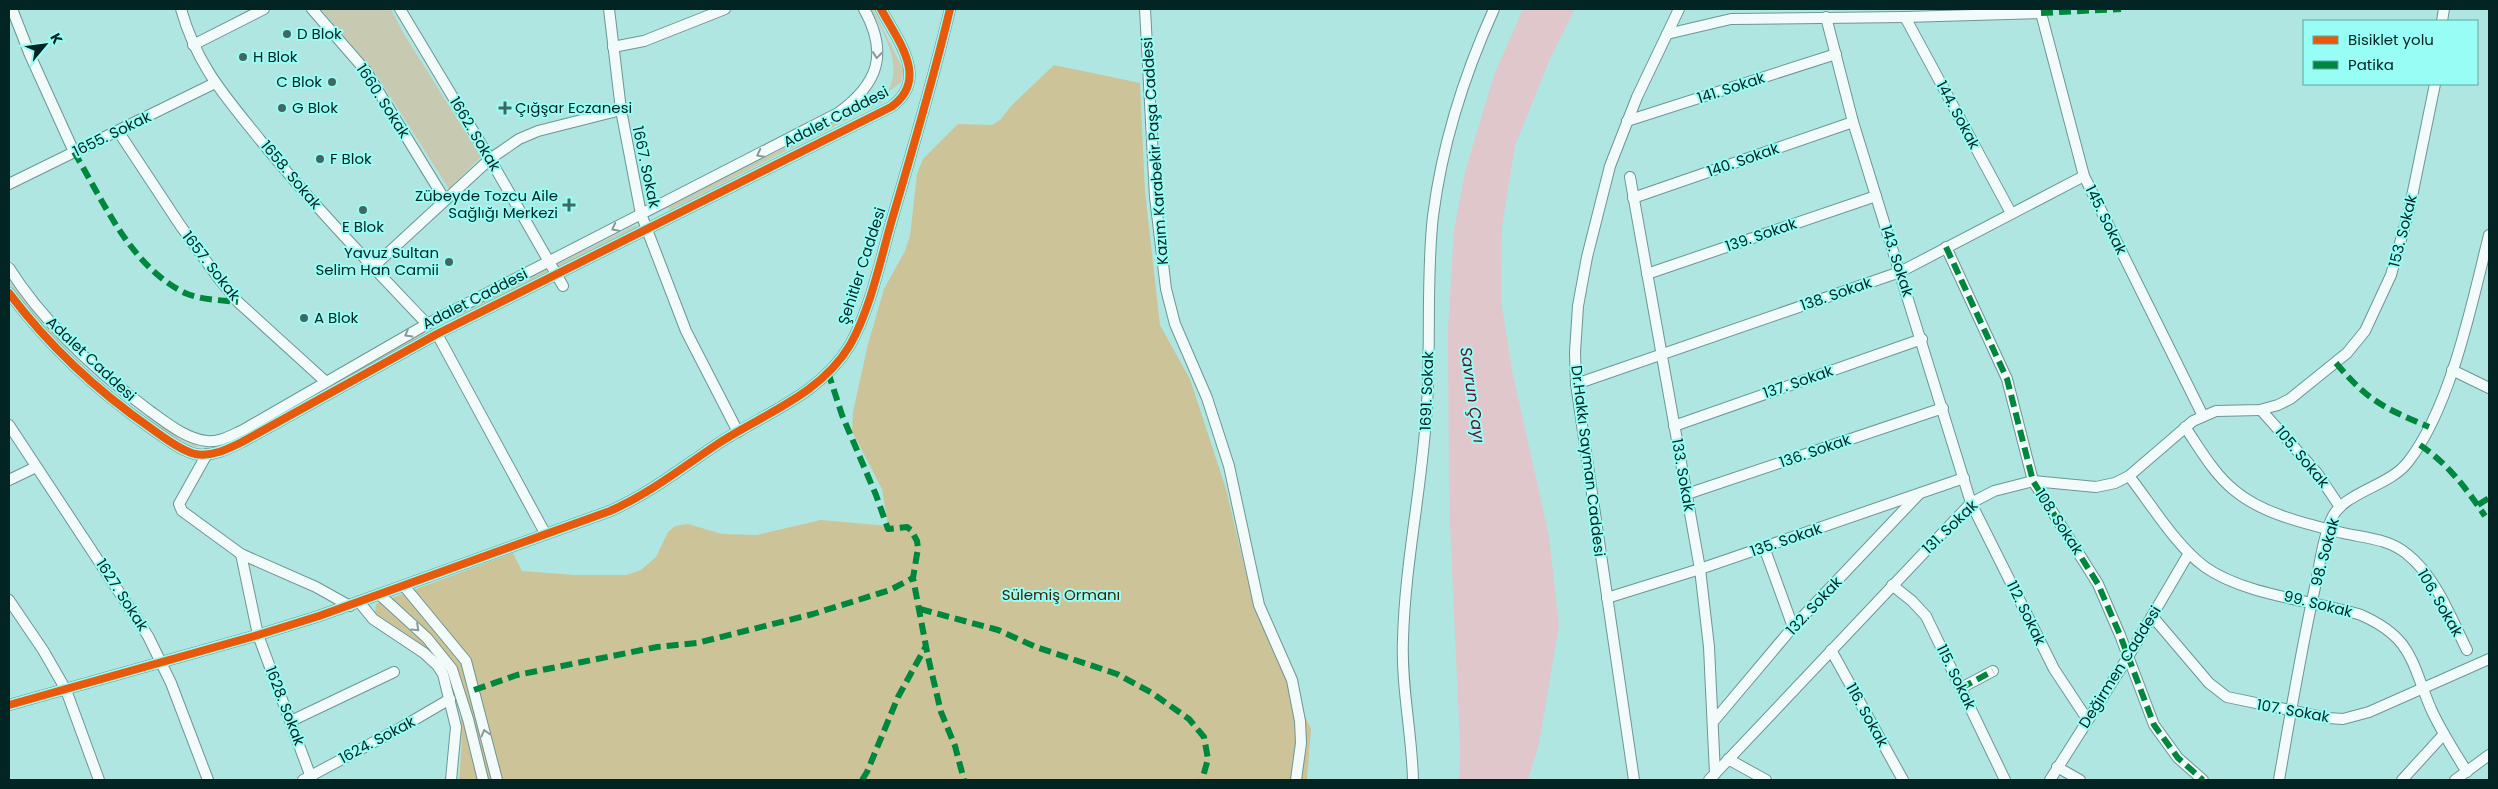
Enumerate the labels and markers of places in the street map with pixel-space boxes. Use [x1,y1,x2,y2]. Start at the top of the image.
place label: D Blok [297,23,342,44]
marker: D Blok [281,28,293,40]
place label: H Blok [253,46,298,67]
marker: H Blok [237,51,249,63]
place label: C Blok [276,71,322,92]
marker: C Blok [326,76,338,88]
place label: G Blok [292,97,338,118]
place label: Çığşar Eczanesi [515,97,632,118]
marker: G Blok [276,102,288,114]
marker: Çığşar Eczanesi [499,102,511,114]
place label: F Blok [330,148,372,169]
marker: F Blok [314,153,326,165]
place label: Zübeyde Tozcu Aile Sağlığı Merkezi [415,185,558,223]
marker: Zübeyde Tozcu Aile Sağlığı Merkezi [562,198,576,212]
marker: E Blok [357,204,369,216]
place label: E Blok [342,216,384,237]
place label: Yavuz Sultan Selim Han Camii [315,242,439,280]
marker: Yavuz Sultan Selim Han Camii [443,256,455,268]
place label: A Blok [314,307,359,328]
marker: A Blok [298,312,310,324]

